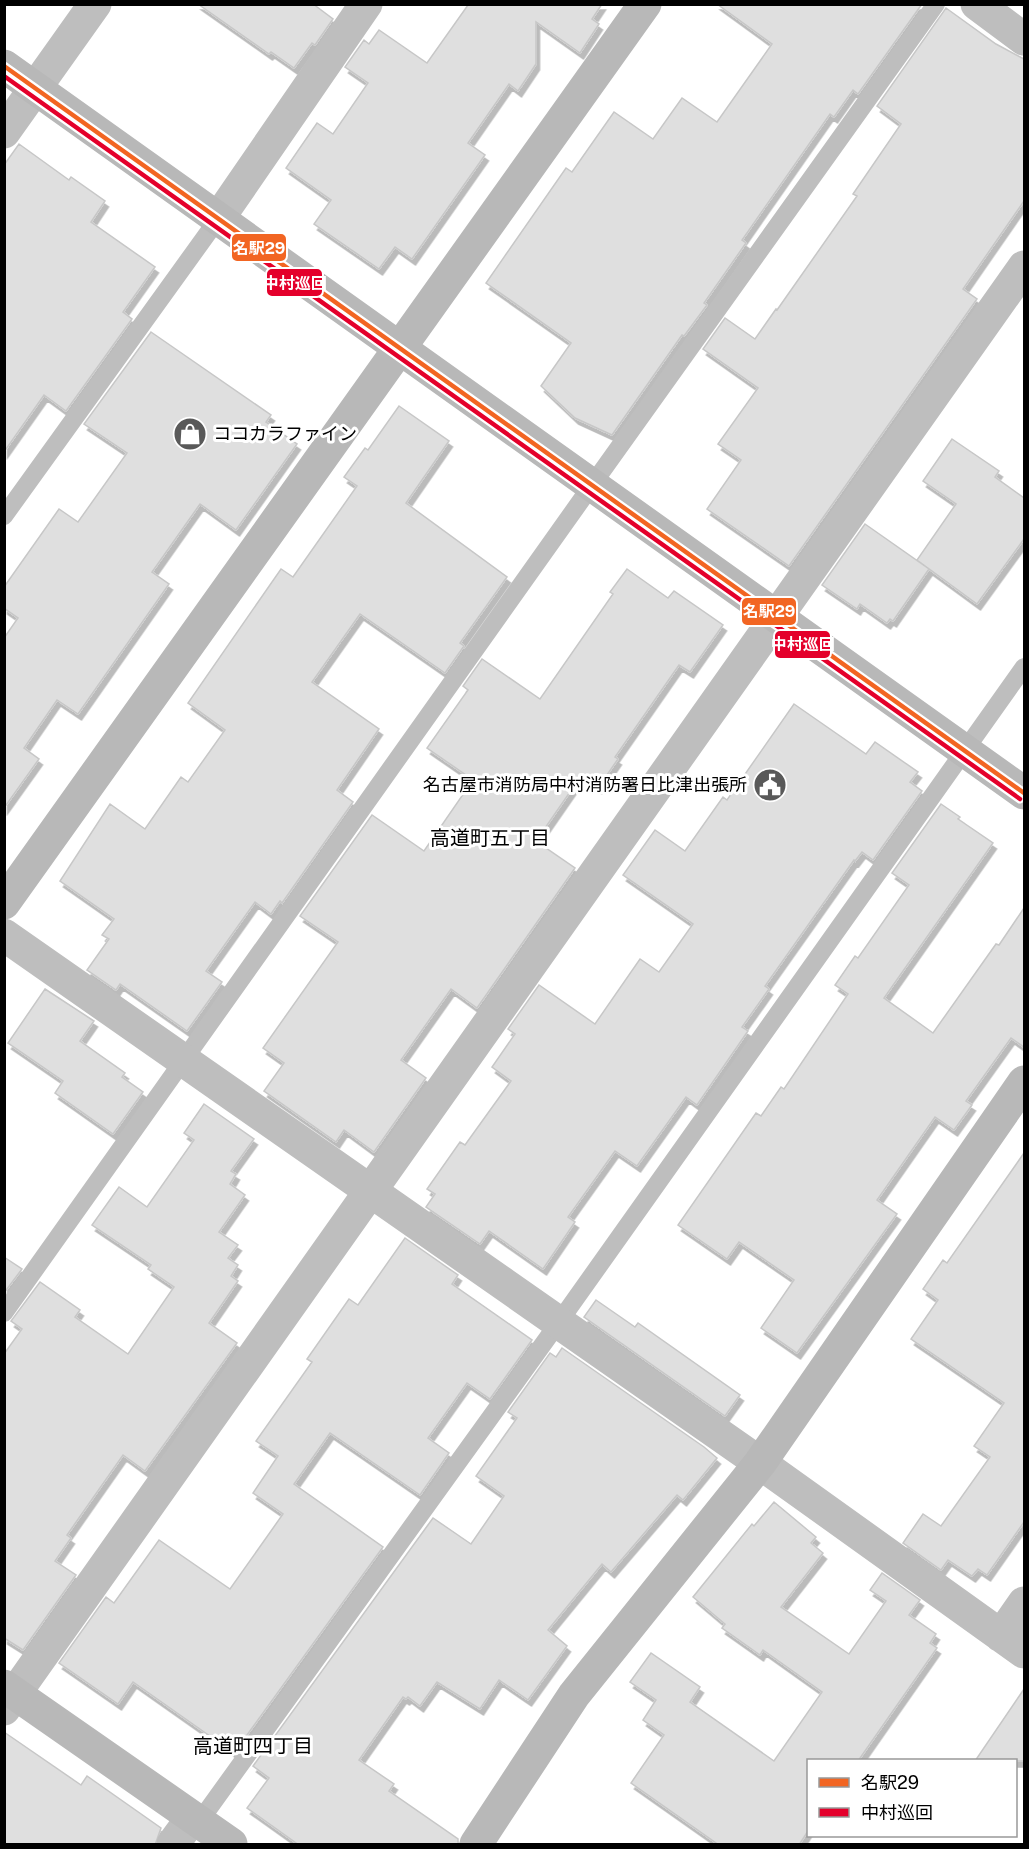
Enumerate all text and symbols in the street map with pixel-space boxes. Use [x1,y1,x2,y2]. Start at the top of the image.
line badge: 名駅29 [231,233,287,262]
text: 名駅29 [233,239,285,258]
line badge: 中村巡回 [266,268,323,297]
text: 中村巡回 [263,274,327,293]
shop icon: ココカラファイン [172,416,208,452]
place label: ココカラファイン [213,423,357,444]
line badge: 名駅29 [741,597,797,626]
text: 名駅29 [743,602,795,621]
line badge: 中村巡回 [774,630,831,659]
text: 中村巡回 [771,635,835,654]
public building icon: 名古屋市消防局中村消防署日比津出張所 [752,767,788,803]
place label: 名古屋市消防局中村消防署日比津出張所 [423,774,747,795]
district label: 高道町五丁目 [430,826,550,850]
district label: 高道町四丁目 [193,1734,313,1758]
legend [807,1759,1017,1837]
text: 名駅29 [861,1772,919,1793]
text: 中村巡回 [861,1802,933,1823]

